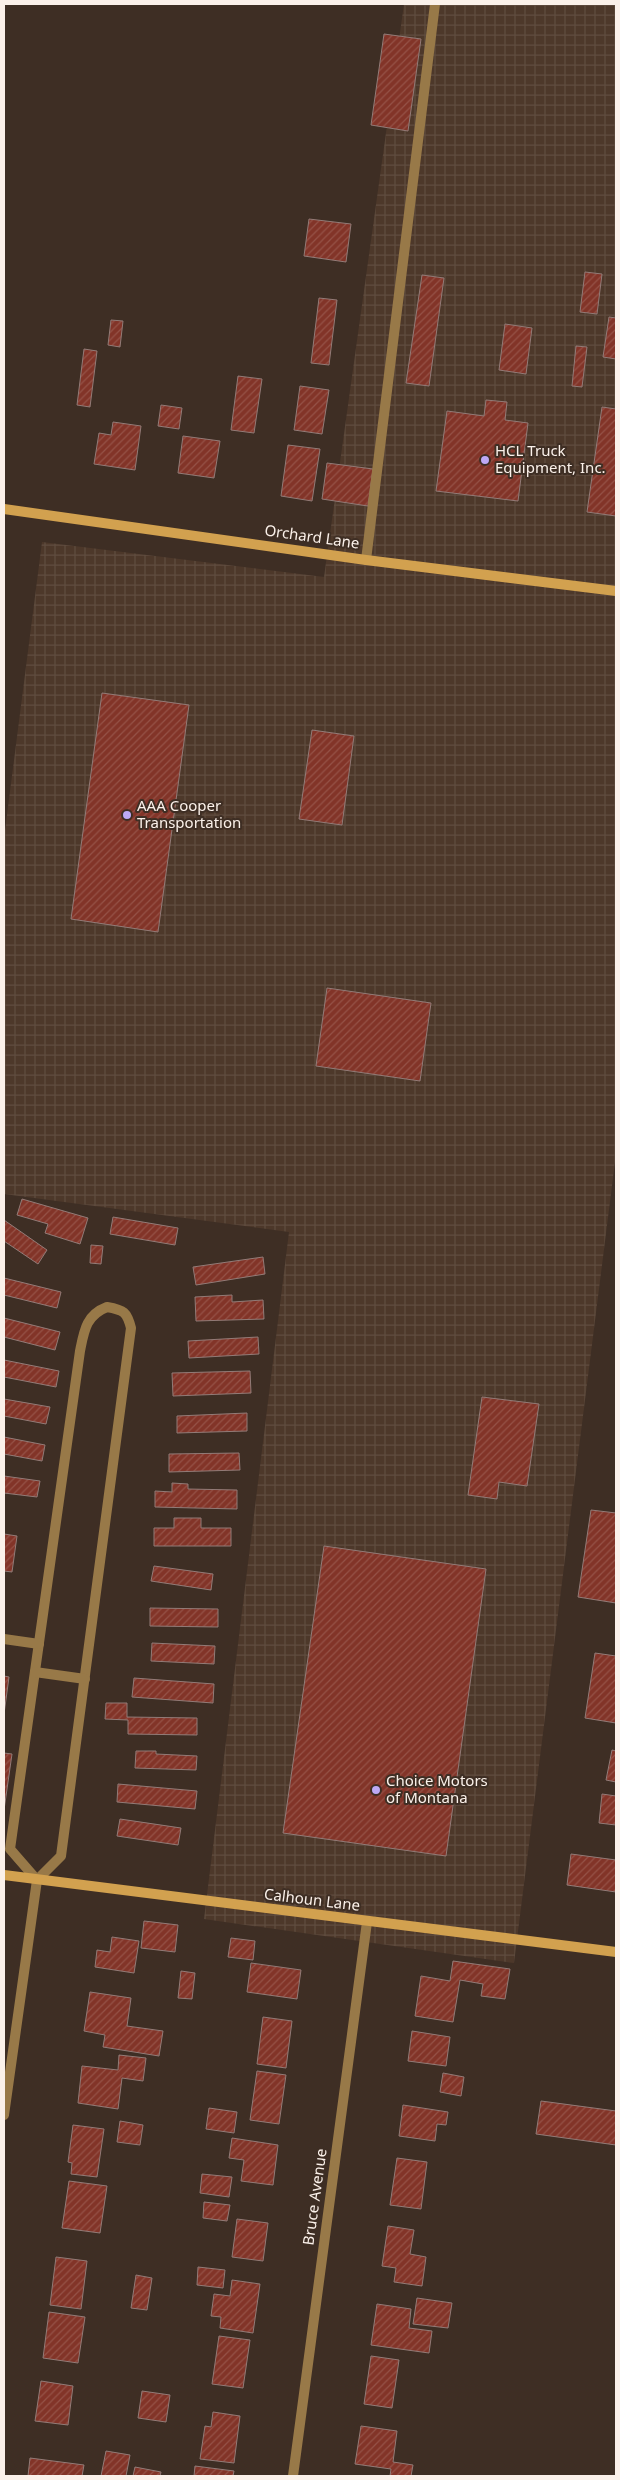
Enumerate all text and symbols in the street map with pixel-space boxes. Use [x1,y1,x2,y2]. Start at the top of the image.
place label: HCL Truck Equipment, Inc. [495,440,606,477]
marker: HCL Truck Equipment, Inc. [479,454,491,466]
street label: Orchard Lane [263,519,361,553]
place label: AAA Cooper Transportation [137,795,241,832]
marker: AAA Cooper Transportation [121,809,133,821]
place label: Choice Motors of Montana [386,1770,488,1807]
marker: Choice Motors of Montana [370,1784,382,1796]
street label: Calhoun Lane [263,1883,361,1915]
street label: Bruce Avenue [297,2147,331,2247]

